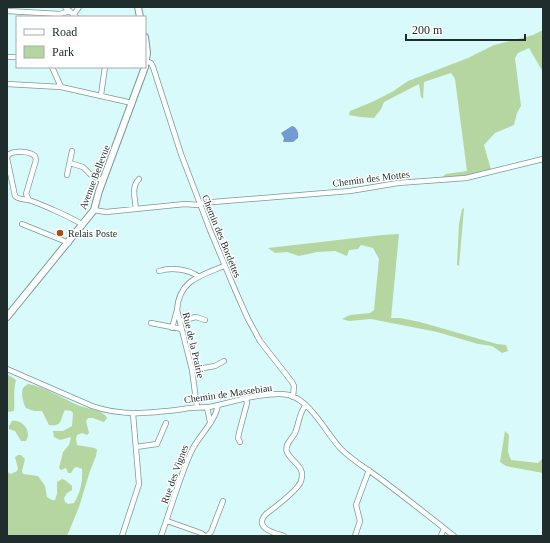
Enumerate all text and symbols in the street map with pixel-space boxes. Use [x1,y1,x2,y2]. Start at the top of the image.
legend [16,16,146,68]
scale bar [406,16,525,42]
text: 200 m [412,23,443,37]
text: Road [52,25,77,39]
text: Park [52,45,74,59]
street label: Avenue Bellevue [77,143,112,211]
street label: Chemin des Mottes [332,168,410,189]
street label: Chemin des Bordettes [200,193,243,279]
marker: Relais Poste [55,228,65,238]
place label: Relais Poste [68,228,118,239]
street label: Rue de la Prairie [181,311,207,379]
street label: Chemin de Massebiau [183,382,273,405]
street label: Rue des Vignes [159,443,190,505]

